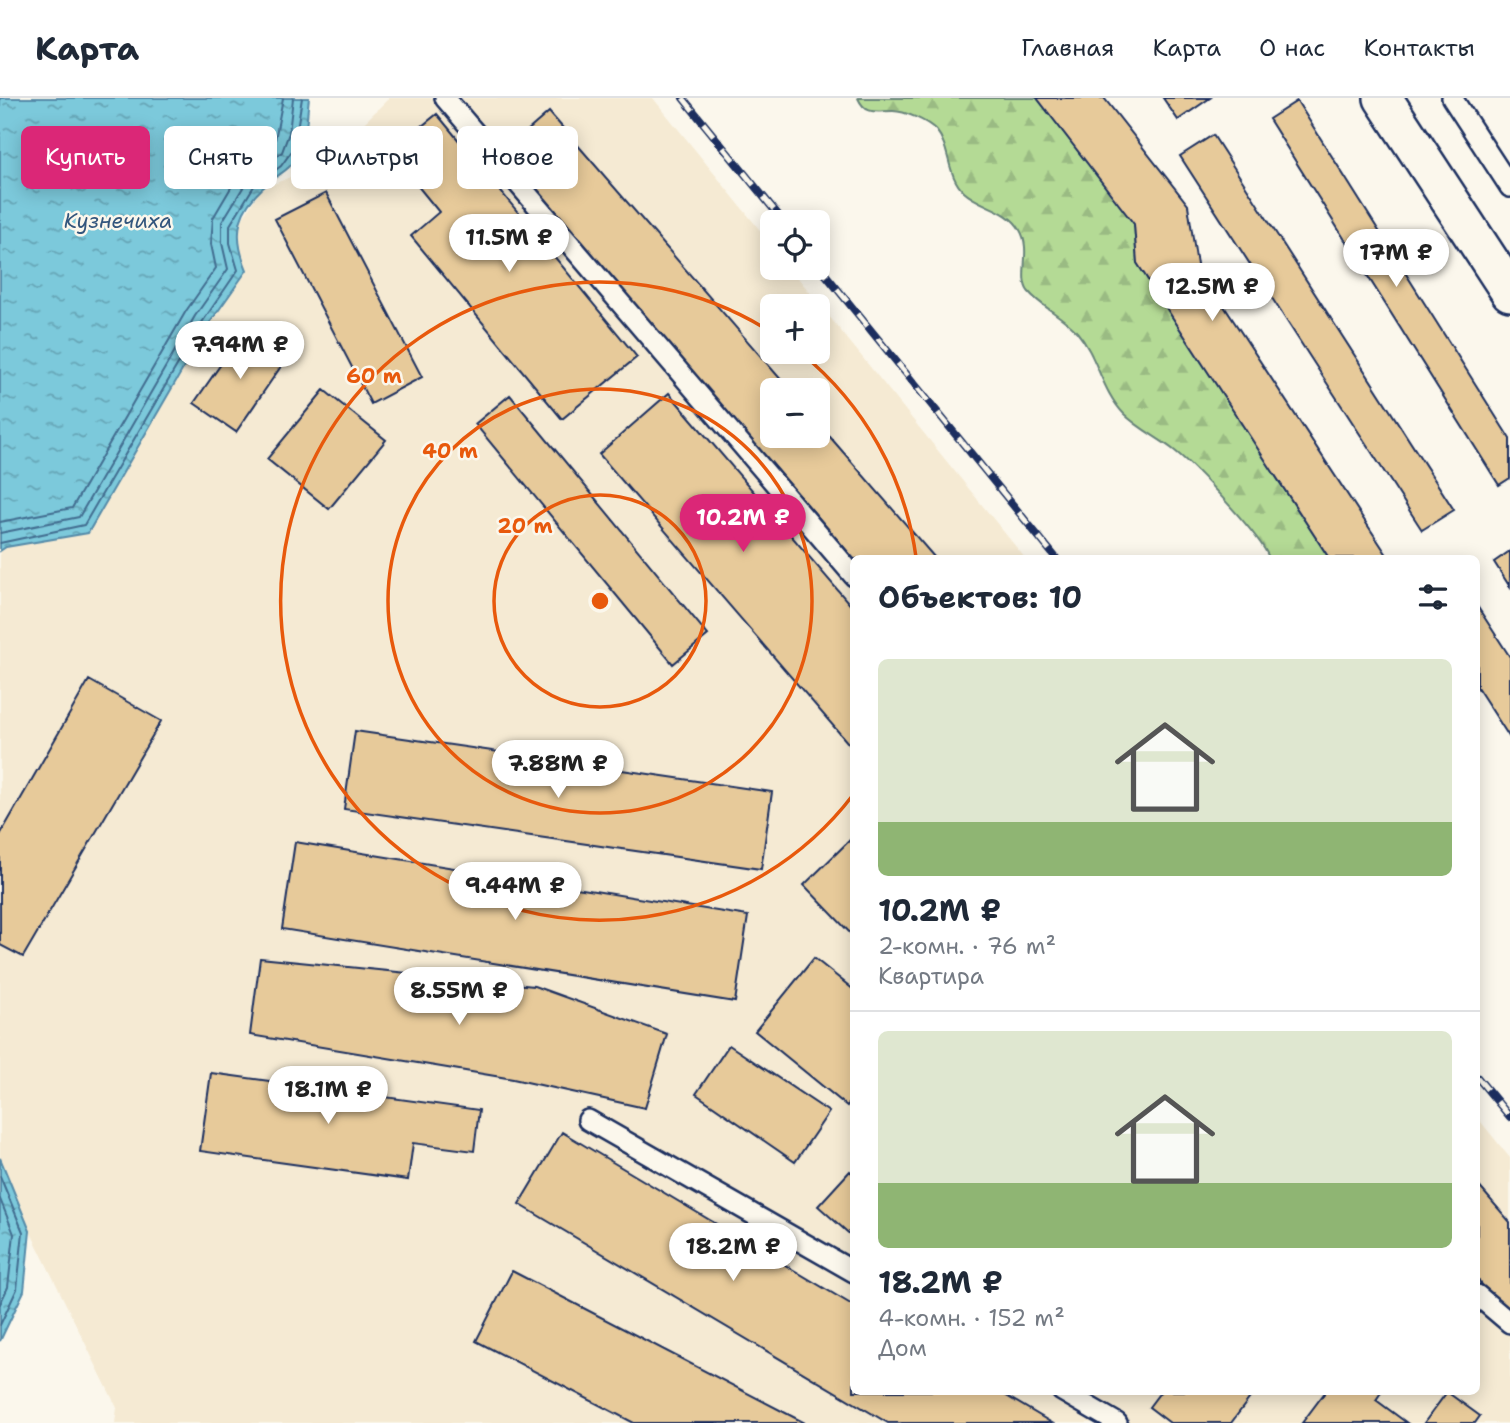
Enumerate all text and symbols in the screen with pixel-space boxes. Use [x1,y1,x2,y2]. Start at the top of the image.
text: Карта [35,26,139,71]
text: Главная [1021,32,1114,64]
text: Карта [1152,32,1221,64]
text: О нас [1259,32,1325,64]
text: Контакты [1363,32,1475,64]
chip: Купить [21,126,150,189]
chip: Снять [164,126,277,189]
chip: Фильтры [291,126,443,189]
chip: Новое [457,126,578,189]
water label: Кузнечиха [64,207,172,235]
map controls [760,210,830,448]
button: locate [760,210,830,280]
pin: 11.5M ₽ [444,214,574,274]
text: 11.5M ₽ [465,222,553,252]
pin: 17M ₽ [1347,230,1445,289]
text: 17M ₽ [1359,237,1433,267]
pin: 12.5M ₽ [1147,264,1277,323]
text: 12.5M ₽ [1165,271,1259,301]
button: + [760,294,830,364]
pin: 7.94M ₽ [175,322,305,381]
text: 7.94M ₽ [191,329,289,359]
text: 60 m [346,362,402,390]
button: − [760,378,830,448]
text: 40 m [422,437,478,465]
pin: 10.2M ₽ [678,494,808,554]
text: 10.2M ₽ [696,502,790,532]
text: 20 m [497,512,553,540]
text: Объектов: 10 [878,577,1082,618]
icon: filters [1414,578,1452,616]
centre of rings [588,589,612,613]
icon: home [1102,704,1228,830]
pin: 7.88M ₽ [493,740,623,800]
text: 7.88M ₽ [508,748,608,778]
pin: 9.44M ₽ [450,862,580,922]
text: 9.44M ₽ [465,870,565,900]
text: 10.2M ₽ [878,890,1001,931]
text: 2-комн. · 76 m² [878,931,1056,961]
text: Квартира [878,961,984,991]
pin: 8.55M ₽ [394,968,524,1027]
text: 8.55M ₽ [410,975,508,1005]
pin: 18.1M ₽ [263,1066,393,1126]
text: 18.1M ₽ [284,1074,372,1104]
icon: home [1102,1076,1228,1202]
pin: 18.2M ₽ [668,1224,798,1283]
text: 18.2M ₽ [685,1231,781,1261]
text: 18.2M ₽ [878,1262,1003,1303]
text: 4-комн. · 152 m² [878,1303,1065,1333]
text: Дом [878,1333,927,1363]

